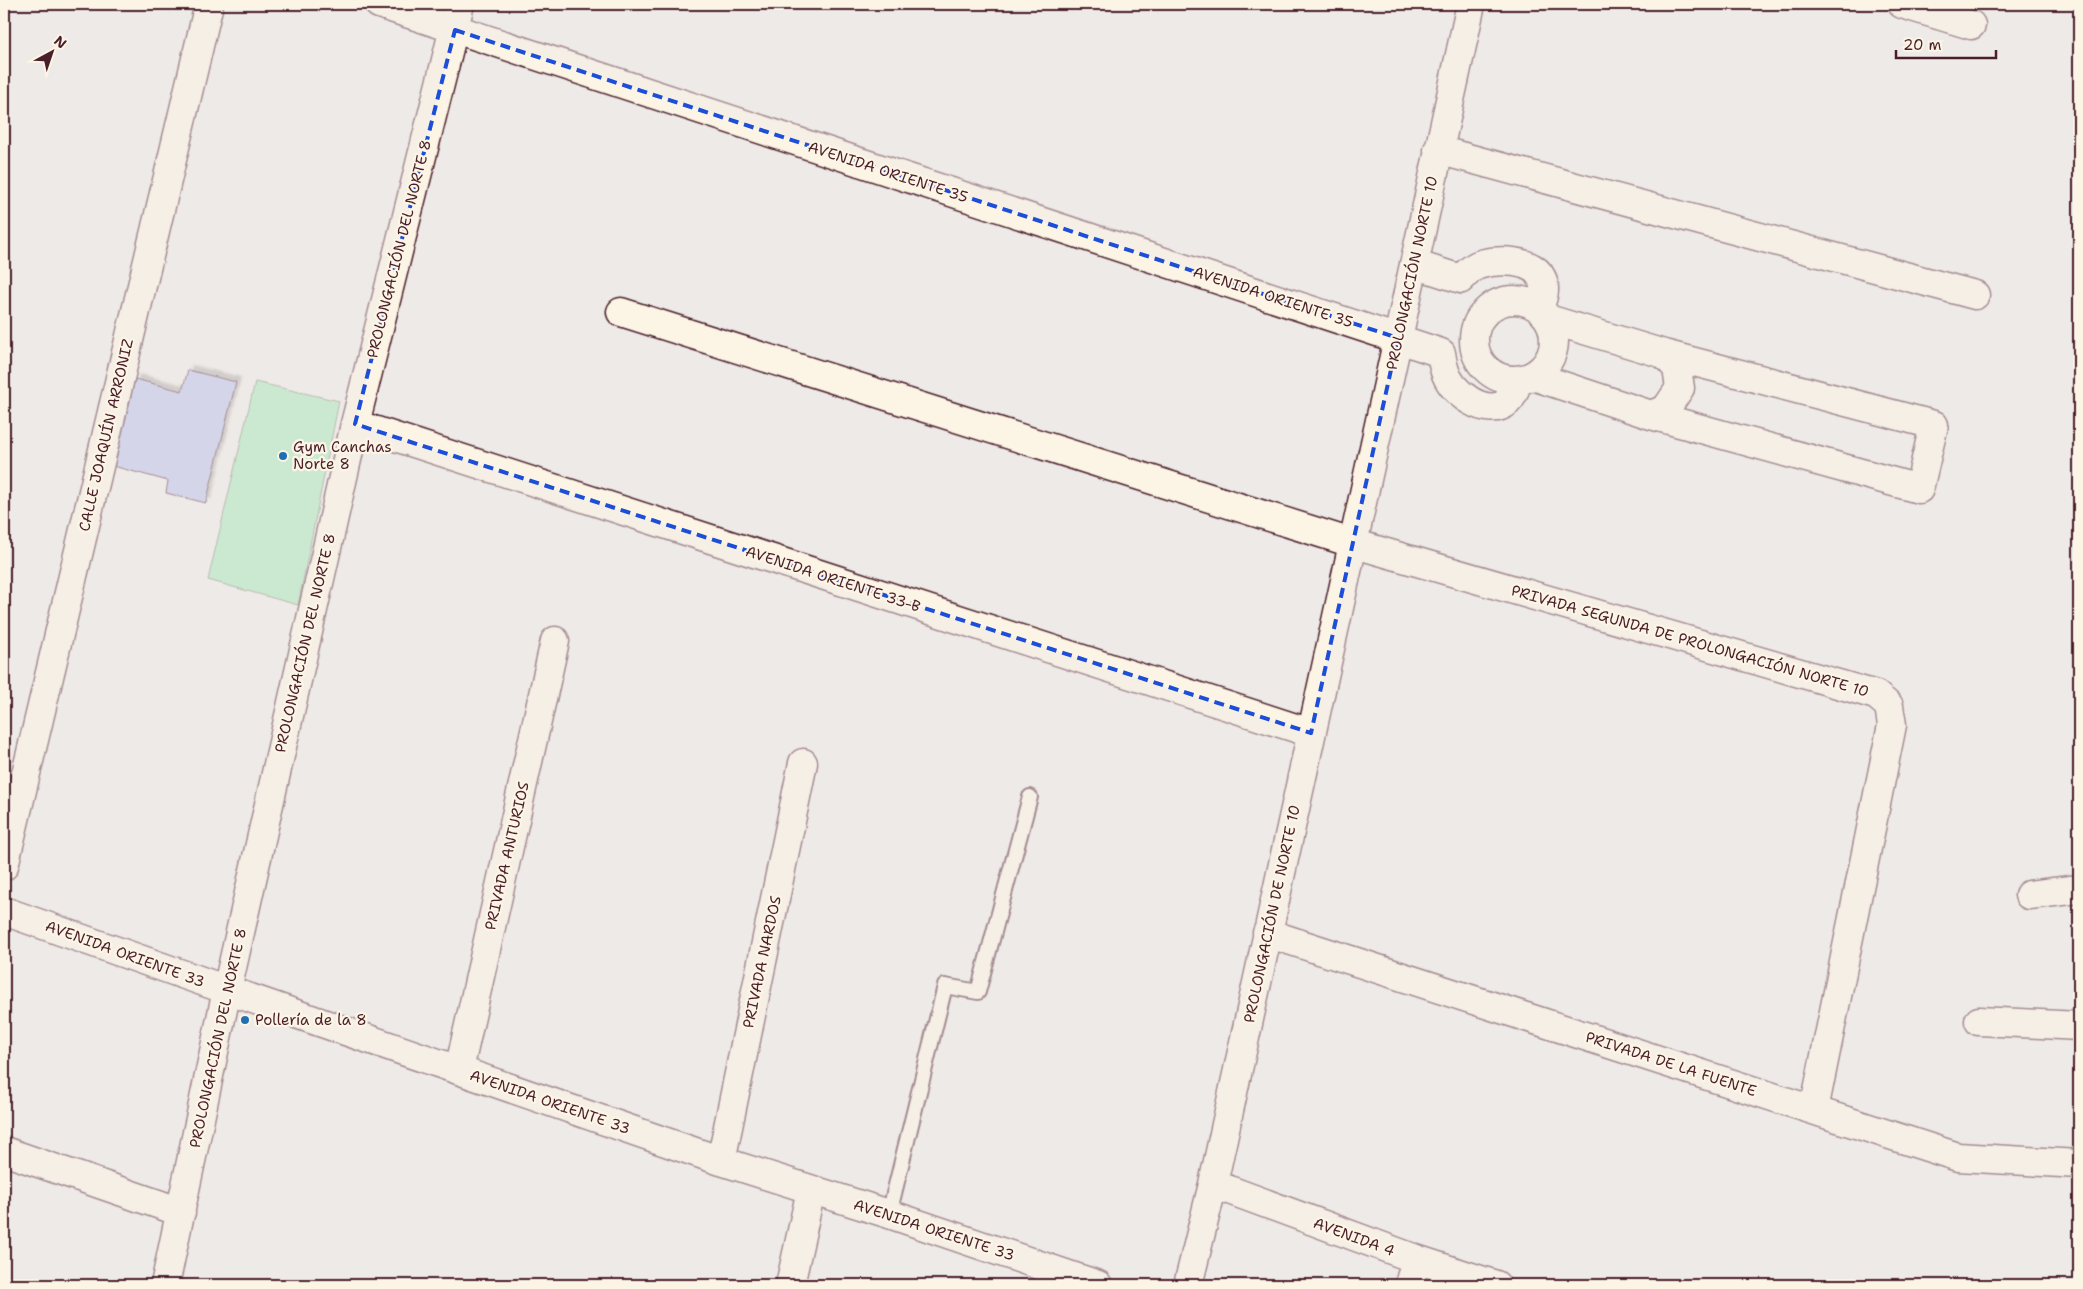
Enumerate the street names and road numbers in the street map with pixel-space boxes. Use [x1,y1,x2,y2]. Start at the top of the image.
street label: AVENIDA ORIENTE 35 [805,137,971,207]
street label: PROLONGACIÓN DEL NORTE 8 [361,138,436,360]
street label: PROLONGACIÓN NORTE 10 [1381,174,1442,372]
street label: AVENIDA ORIENTE 35 [1190,262,1356,332]
street label: CALLE JOAQUÍN ARRONIZ [73,336,138,533]
street label: PROLONGACIÓN DEL NORTE 8 [269,531,340,755]
street label: AVENIDA ORIENTE 33-B [743,541,923,617]
street label: PRIVADA SEGUNDA DE PROLONGACIÓN NORTE 10 [1509,579,1871,702]
street label: PRIVADA ANTURIOS [480,780,534,932]
street label: PROLONGACIÓN DE NORTE 10 [1238,803,1305,1025]
street label: PRIVADA NARDOS [738,894,786,1030]
street label: AVENIDA ORIENTE 33 [43,916,207,992]
street label: PROLONGACIÓN DEL NORTE 8 [184,926,251,1150]
street label: PRIVADA DE LA FUENTE [1583,1027,1759,1101]
street label: AVENIDA ORIENTE 33 [467,1065,633,1139]
street label: AVENIDA ORIENTE 33 [851,1195,1017,1265]
street label: AVENIDA 4 [1310,1213,1398,1261]

